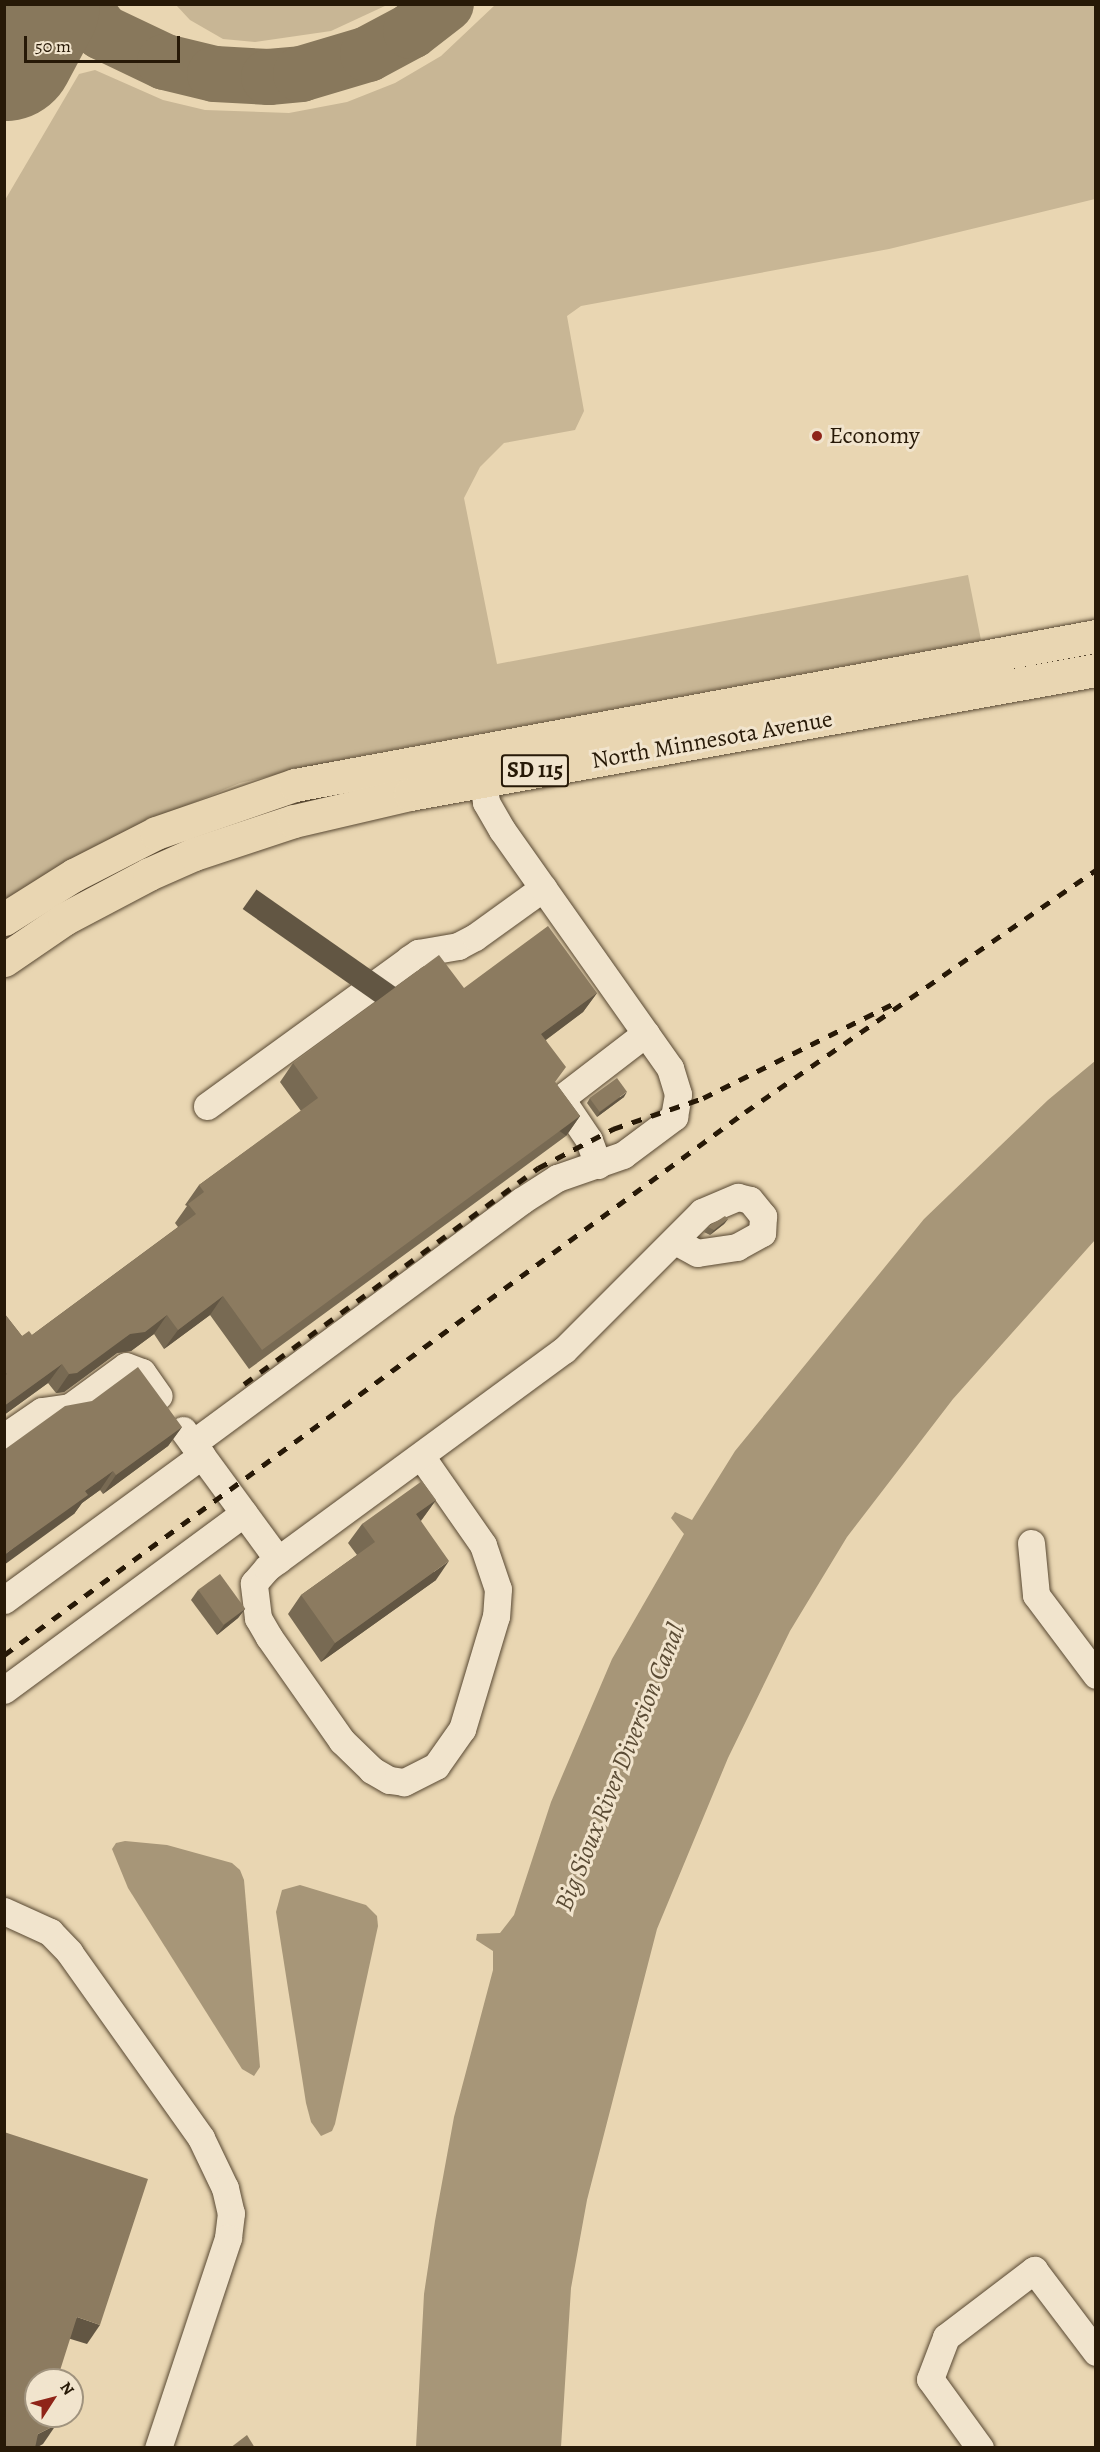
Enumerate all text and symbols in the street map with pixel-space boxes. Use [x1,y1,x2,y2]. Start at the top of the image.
scale bar [27,24,183,62]
text: 50 m [35,34,71,58]
place label: Economy [829,422,920,450]
marker: Economy [810,429,824,443]
street label: North Minnesota Avenue [589,705,835,775]
road number: SD 115 [500,752,570,790]
water label: Big Sioux River Diversion Canal [548,1619,692,1915]
north arrow [24,2368,84,2428]
text: N [55,2377,79,2400]

